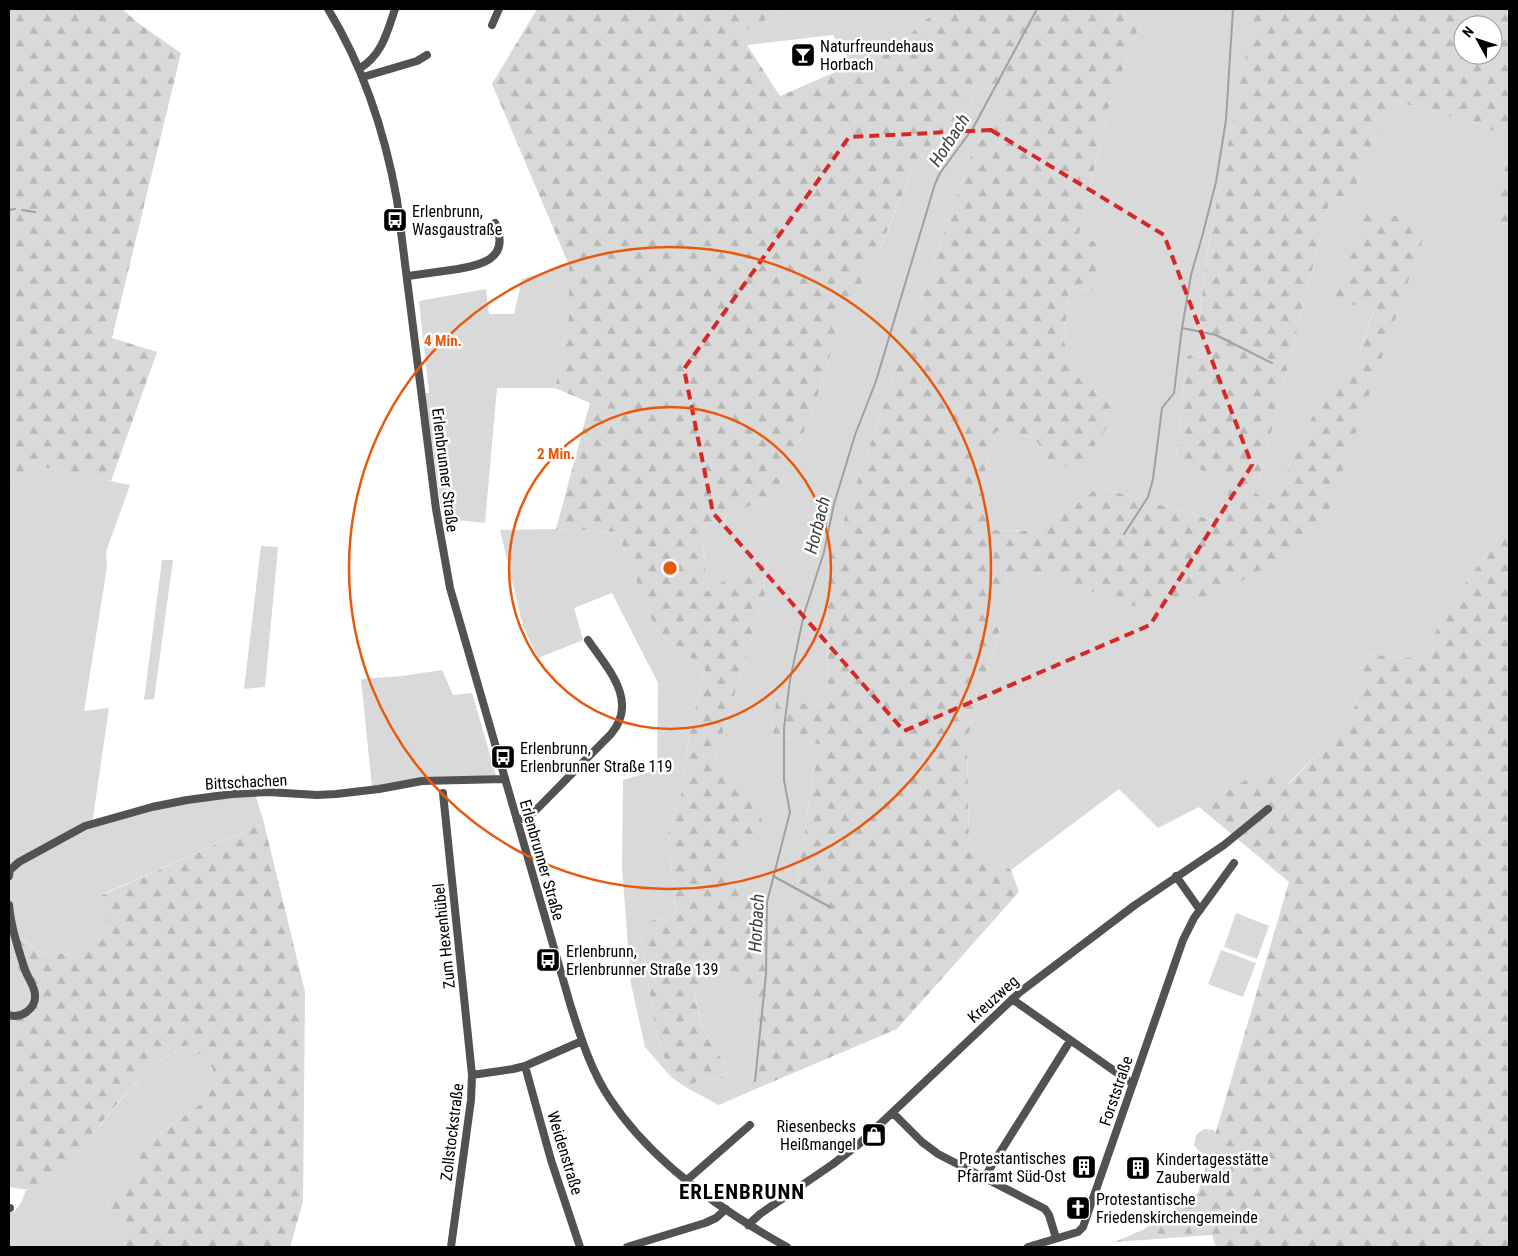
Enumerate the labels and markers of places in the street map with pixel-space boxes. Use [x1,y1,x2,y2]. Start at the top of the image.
place label: Naturfreundehaus Horbach [820,37,934,74]
bar icon: Naturfreundehaus Horbach [790,42,816,68]
place label: Erlenbrunn, Wasgaustraße [412,202,502,239]
bus stop icon: Erlenbrunn, Wasgaustraße [382,207,408,233]
centre of rings [661,559,679,577]
place label: Erlenbrunn, Erlenbrunner Straße 119 [520,739,672,776]
bus stop icon: Erlenbrunn, Erlenbrunner Straße 119 [490,744,516,770]
place label: Erlenbrunn, Erlenbrunner Straße 139 [566,942,718,979]
bus stop icon: Erlenbrunn, Erlenbrunner Straße 139 [535,947,561,973]
place label: Riesenbecks Heißmangel [777,1117,856,1154]
shop icon: Riesenbecks Heißmangel [861,1122,887,1148]
place label: Protestantisches Pfarramt Süd-Ost [957,1149,1066,1186]
place label: Kindertagesstätte Zauberwald [1156,1150,1269,1187]
building icon: Protestantisches Pfarramt Süd-Ost [1071,1154,1097,1180]
building icon: Kindertagesstätte Zauberwald [1125,1155,1151,1181]
place label: Protestantische Friedenskirchengemeinde [1096,1190,1258,1227]
church icon: Protestantische Friedenskirchengemeinde [1065,1195,1091,1221]

